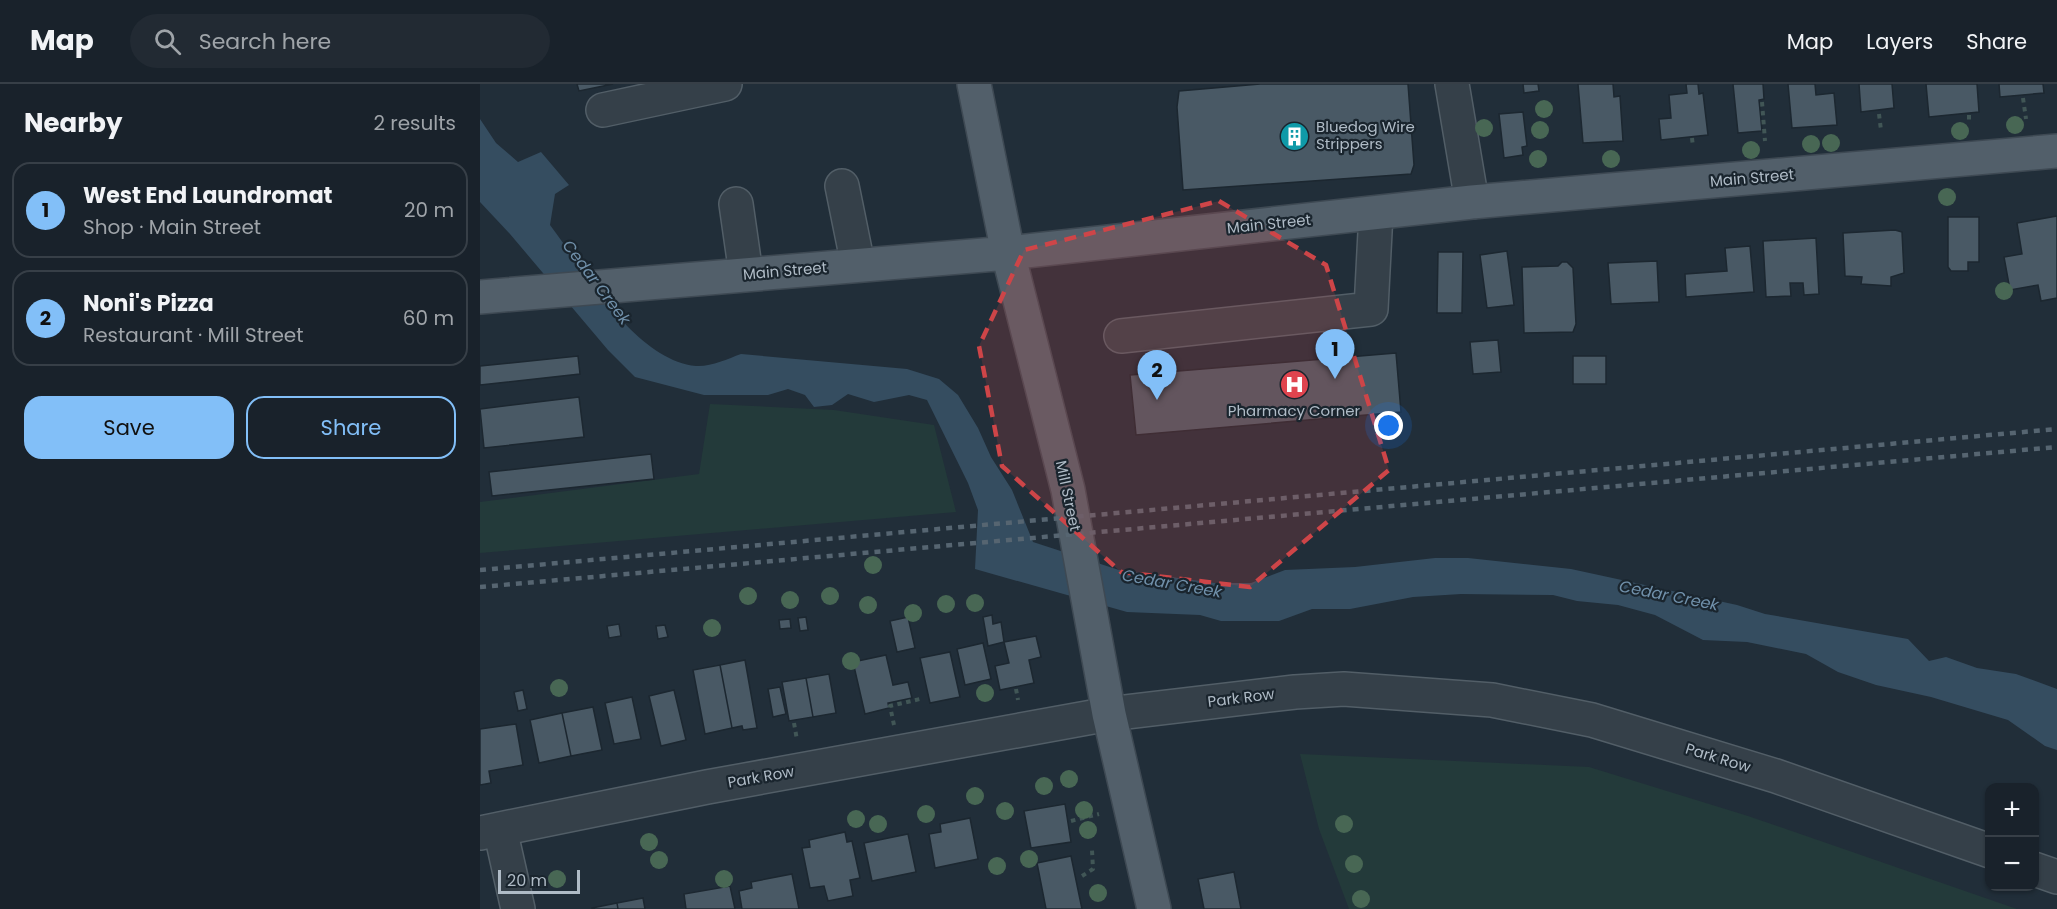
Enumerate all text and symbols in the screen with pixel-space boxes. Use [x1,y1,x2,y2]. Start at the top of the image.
search box [130,14,550,68]
text: Map [30,21,94,60]
icon: search [151,25,184,58]
text: Search here [199,26,331,57]
text: Map [1787,27,1833,56]
text: Layers [1866,27,1933,56]
text: Share [1966,27,2027,56]
text: Nearby [24,105,122,141]
text: 2 results [373,109,456,137]
place label: Bluedog Wire Strippers [1316,116,1415,154]
building icon: Bluedog Wire Strippers [1279,120,1311,152]
street label: Main Street [1709,163,1795,192]
text: West End Laundromat [83,180,333,211]
text: 1 [42,196,49,224]
text: 20 m [404,196,454,224]
street label: Main Street [1226,209,1312,238]
text: Shop · Main Street [83,213,261,241]
water label: Cedar Creek [557,235,637,330]
street label: Main Street [742,256,828,285]
text: Noni's Pizza [83,288,214,319]
text: 2 [40,304,51,332]
text: 60 m [403,304,454,332]
text: Restaurant · Mill Street [83,321,303,349]
pin: 1 [1316,330,1354,379]
pin: 2 [1138,350,1176,400]
hospital icon: Pharmacy Corner [1278,368,1310,400]
button: Save [24,396,234,459]
button: Share [246,396,456,459]
place label: Pharmacy Corner [1228,400,1361,421]
your location [1374,411,1403,440]
street label: Mill Street [1051,459,1086,533]
water label: Cedar Creek [1120,563,1224,604]
water label: Cedar Creek [1617,575,1721,617]
street label: Park Row [1206,683,1276,712]
street label: Park Row [1683,738,1754,778]
street label: Park Row [726,760,797,793]
map controls [1985,783,2039,891]
button: + [1985,783,2039,837]
button: − [1985,837,2039,891]
scale bar [498,867,580,894]
text: 20 m [507,869,547,892]

